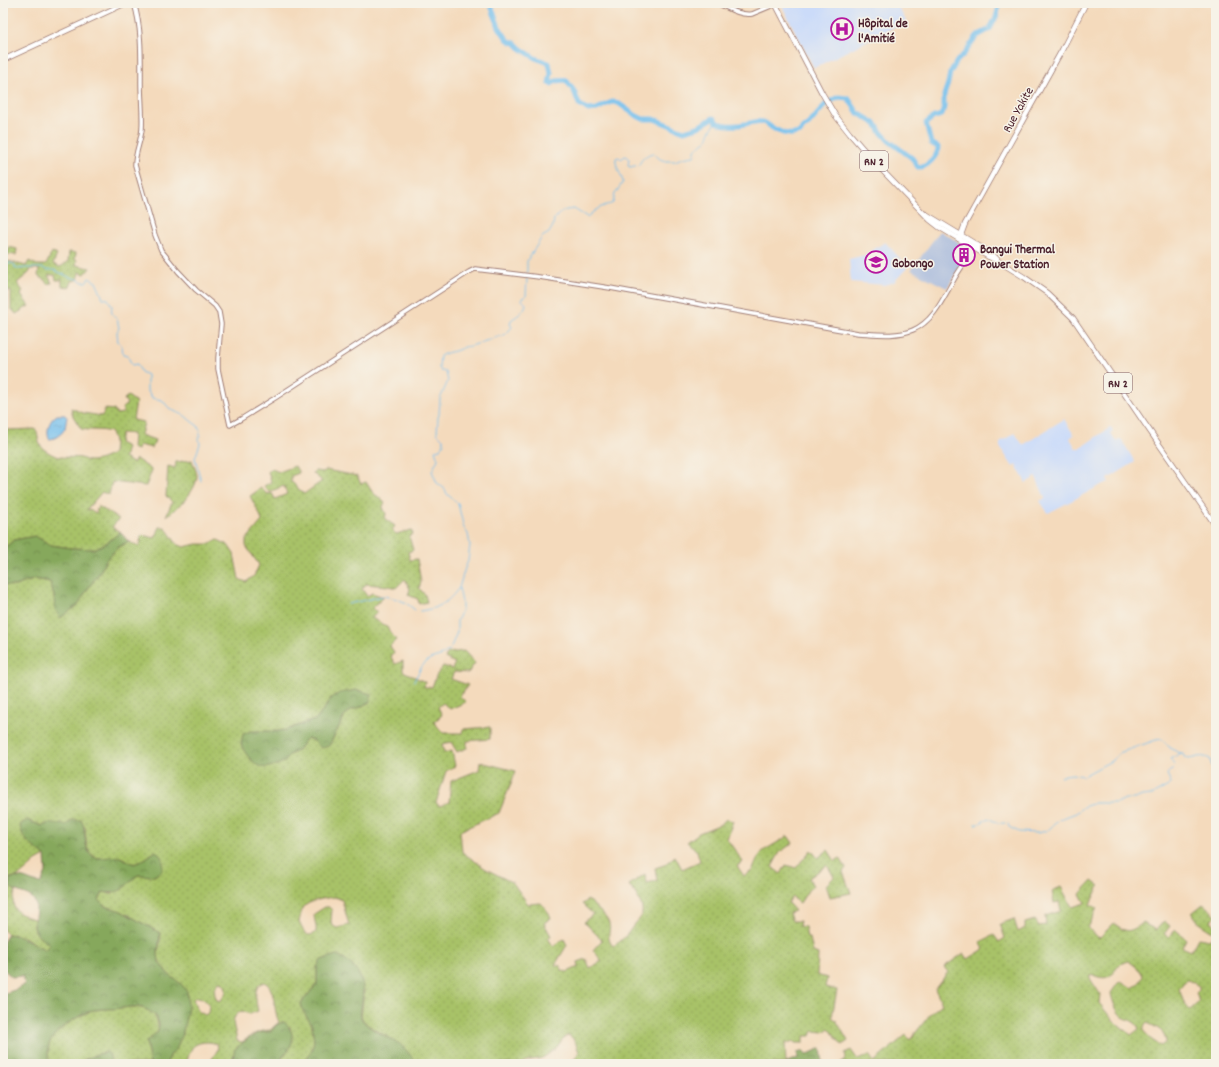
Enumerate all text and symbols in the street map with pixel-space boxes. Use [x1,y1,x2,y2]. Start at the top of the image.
place label: Hôpital de l'Amitié [858,15,908,49]
hospital icon: Hôpital de l'Amitié [829,16,855,42]
street label: Rue Yakite [999,84,1040,137]
road number: RN 2 [860,151,888,171]
place label: Bangui Thermal Power Station [980,241,1056,275]
building icon: Bangui Thermal Power Station [951,242,977,268]
school or university icon: Gobongo [863,249,889,275]
place label: Gobongo [892,255,933,274]
road number: RN 2 [1104,373,1132,393]

